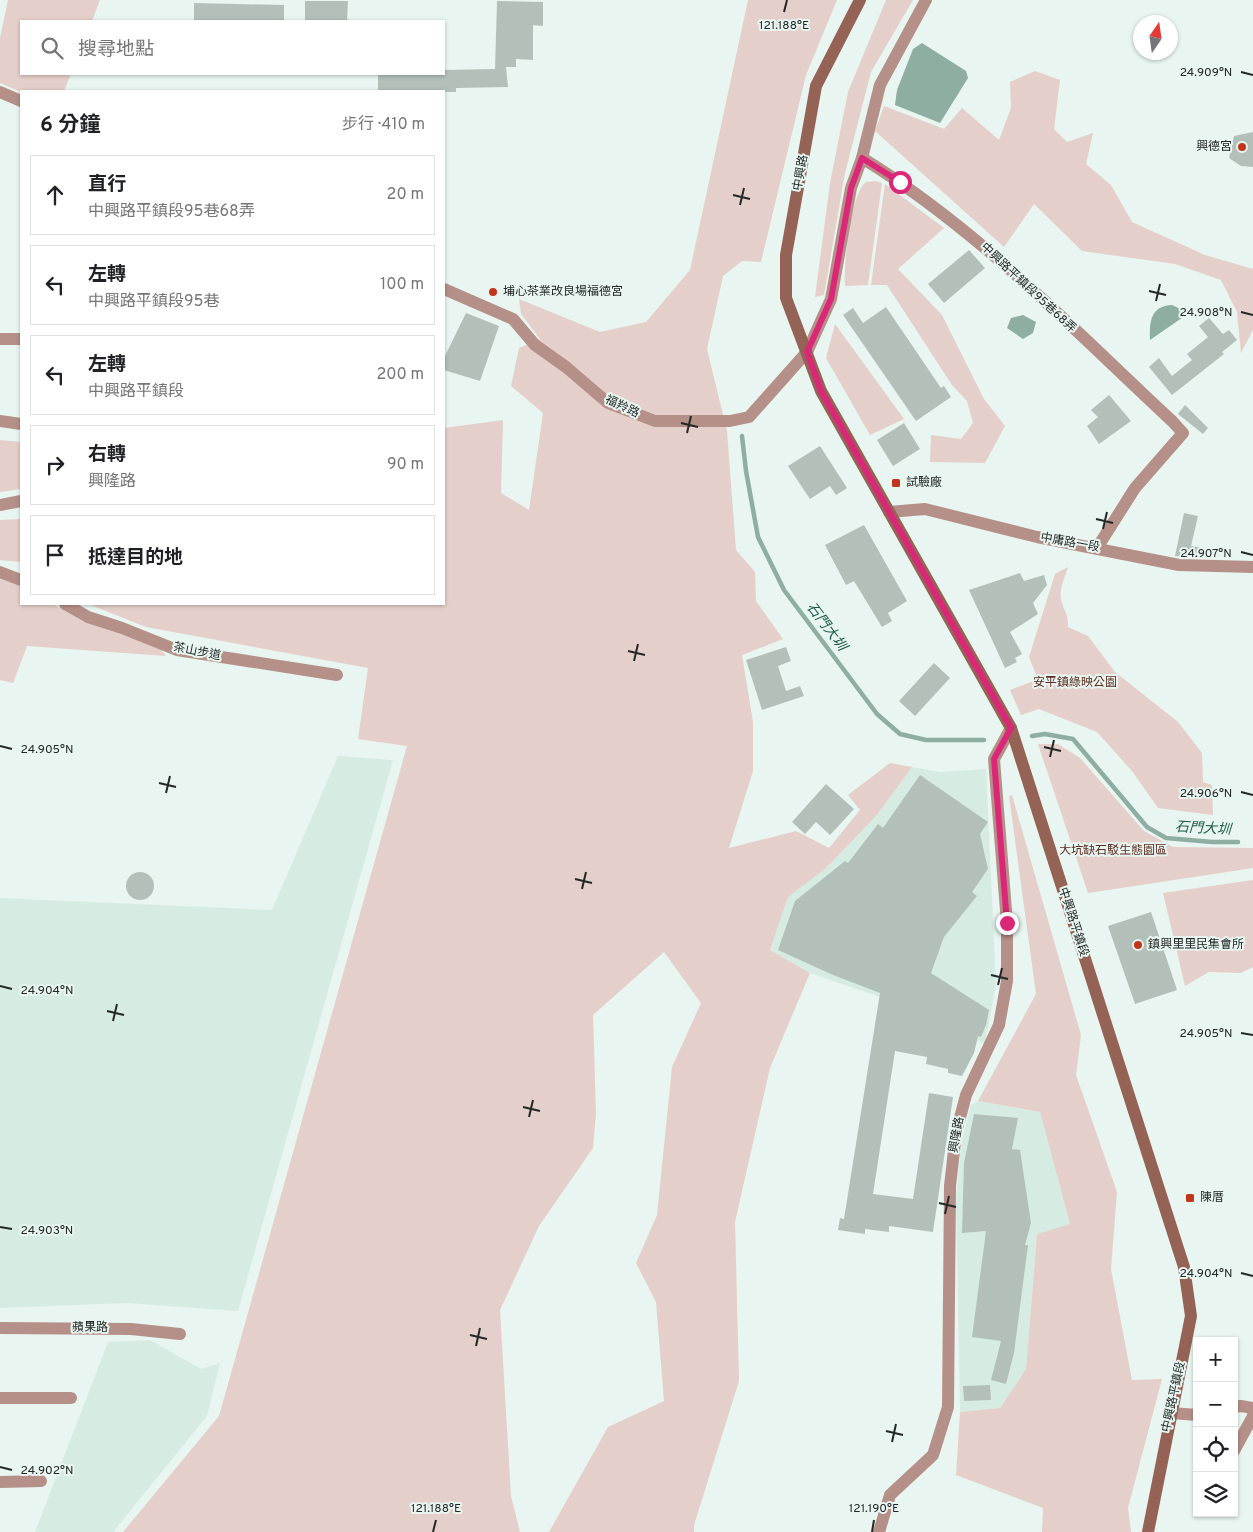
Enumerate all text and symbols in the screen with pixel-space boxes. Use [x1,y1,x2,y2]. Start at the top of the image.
north arrow [1133,15,1178,60]
text: 121.188°E [759,18,809,34]
search box [20,20,445,75]
icon: search [38,34,66,62]
text: 搜尋地點 [78,38,154,62]
text: 24.909°N [1180,65,1232,81]
text: 6 分鐘 [40,112,100,139]
text: 步行 · 410 m [342,115,425,135]
place label: 興德宮 [1196,139,1232,155]
marker: 興德宮 [1236,141,1248,153]
street label: 中興路 [790,154,812,192]
route start [889,171,912,194]
text: 直行 [88,173,126,197]
icon: ahead [41,181,69,209]
text: 20 m [387,185,424,205]
text: 中興路平鎮段95巷68弄 [88,202,255,222]
street label: 中興路平鎮段95巷68弄 [977,239,1079,337]
text: 左轉 [88,263,126,287]
icon: left [41,271,69,299]
text: 100 m [380,275,424,295]
place label: 埔心茶業改良場福德宮 [503,284,623,300]
marker: 埔心茶業改良場福德宮 [487,286,499,298]
text: 中興路平鎮段95巷 [88,292,220,312]
text: 24.908°N [1180,305,1232,321]
text: 左轉 [88,353,126,377]
icon: left [41,361,69,389]
text: 200 m [376,365,424,385]
text: 中興路平鎮段 [88,382,184,402]
street label: 福羚路 [602,392,642,422]
text: 右轉 [88,443,126,467]
icon: right [41,451,69,479]
text: 90 m [387,455,424,475]
text: 興隆路 [88,472,136,492]
place label: 試驗廠 [906,475,942,491]
marker: 試驗廠 [890,477,902,489]
street label: 中庸路一段 [1039,530,1101,556]
icon: arrive [41,541,69,569]
text: 抵達目的地 [88,546,183,570]
text: 24.907°N [1180,546,1232,562]
water label: 石門大圳 [802,600,851,656]
street label: 茶山步道 [172,640,222,664]
park label: 安平鎮綠映公園 [1033,675,1117,691]
text: 24.905°N [21,742,73,758]
text: 24.906°N [1180,786,1232,802]
water label: 石門大圳 [1175,819,1233,839]
park label: 大坑缺石駁生態園區 [1059,843,1167,859]
street label: 中興路平鎮段 [1054,885,1092,959]
route end [996,912,1019,935]
place label: 鎮興里里民集會所 [1148,937,1244,953]
marker: 鎮興里里民集會所 [1132,939,1144,951]
text: 24.904°N [21,983,73,999]
text: 24.905°N [1180,1026,1232,1042]
street label: 興隆路 [946,1116,968,1154]
place label: 陳厝 [1200,1190,1224,1206]
marker: 陳厝 [1184,1192,1196,1204]
text: 24.903°N [21,1223,73,1239]
text: 24.904°N [1180,1266,1232,1282]
street label: 蘋果路 [72,1320,108,1336]
map controls [1193,1337,1238,1517]
button: + [1193,1337,1238,1382]
street label: 中興路平鎮段 [1159,1360,1189,1434]
button: − [1193,1382,1238,1427]
button: locate [1193,1427,1238,1472]
text: 24.902°N [21,1463,73,1479]
button: layers [1193,1472,1238,1517]
text: 121.188°E [411,1501,461,1517]
text: 121.190°E [849,1501,899,1517]

